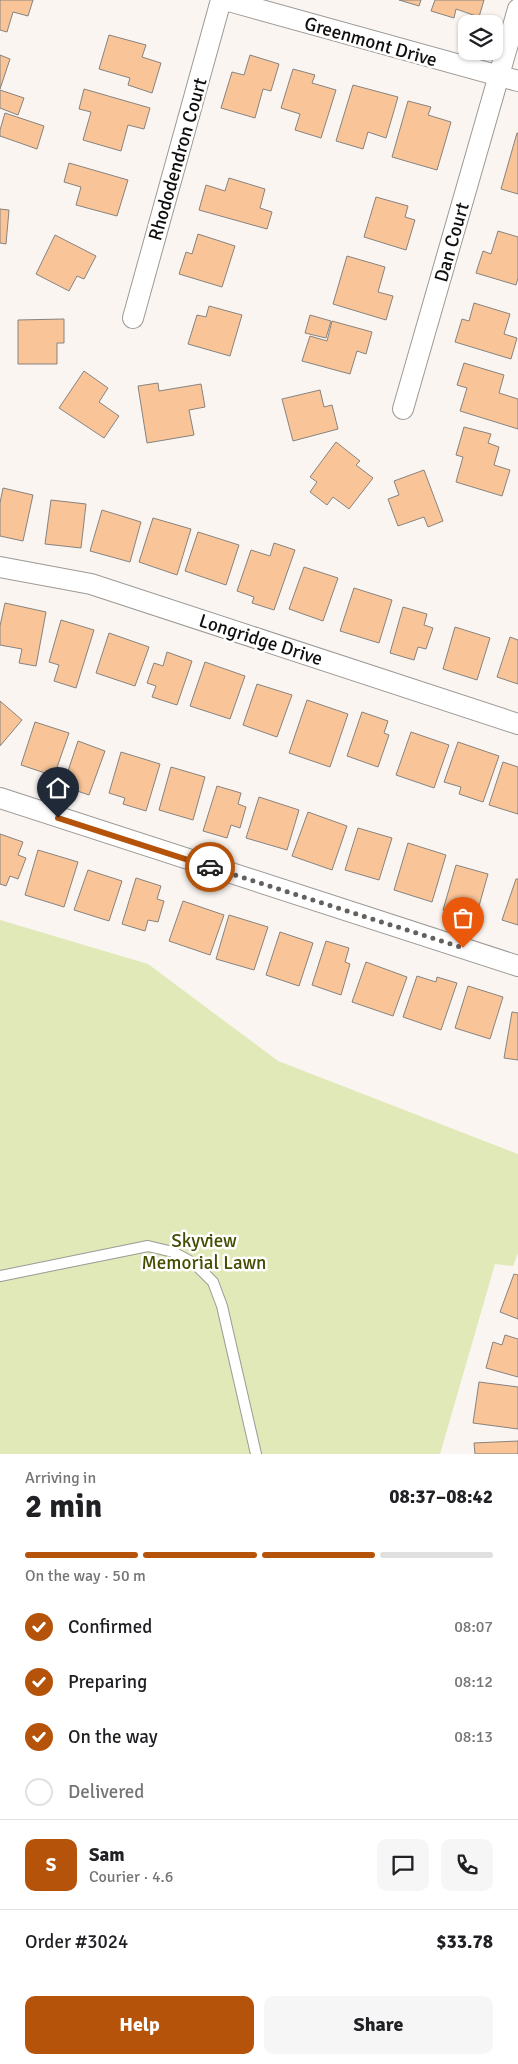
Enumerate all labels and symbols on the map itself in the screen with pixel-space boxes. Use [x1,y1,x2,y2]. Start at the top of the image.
street label: Greenmont Drive [302,12,440,72]
street label: Rhododendron Court [143,75,213,243]
street label: Dan Court [429,199,475,285]
street label: Longridge Drive [196,609,325,671]
pin [37,767,79,818]
courier [185,842,235,892]
pin [442,897,484,948]
park label: Skyview Memorial Lawn [142,1229,266,1275]

